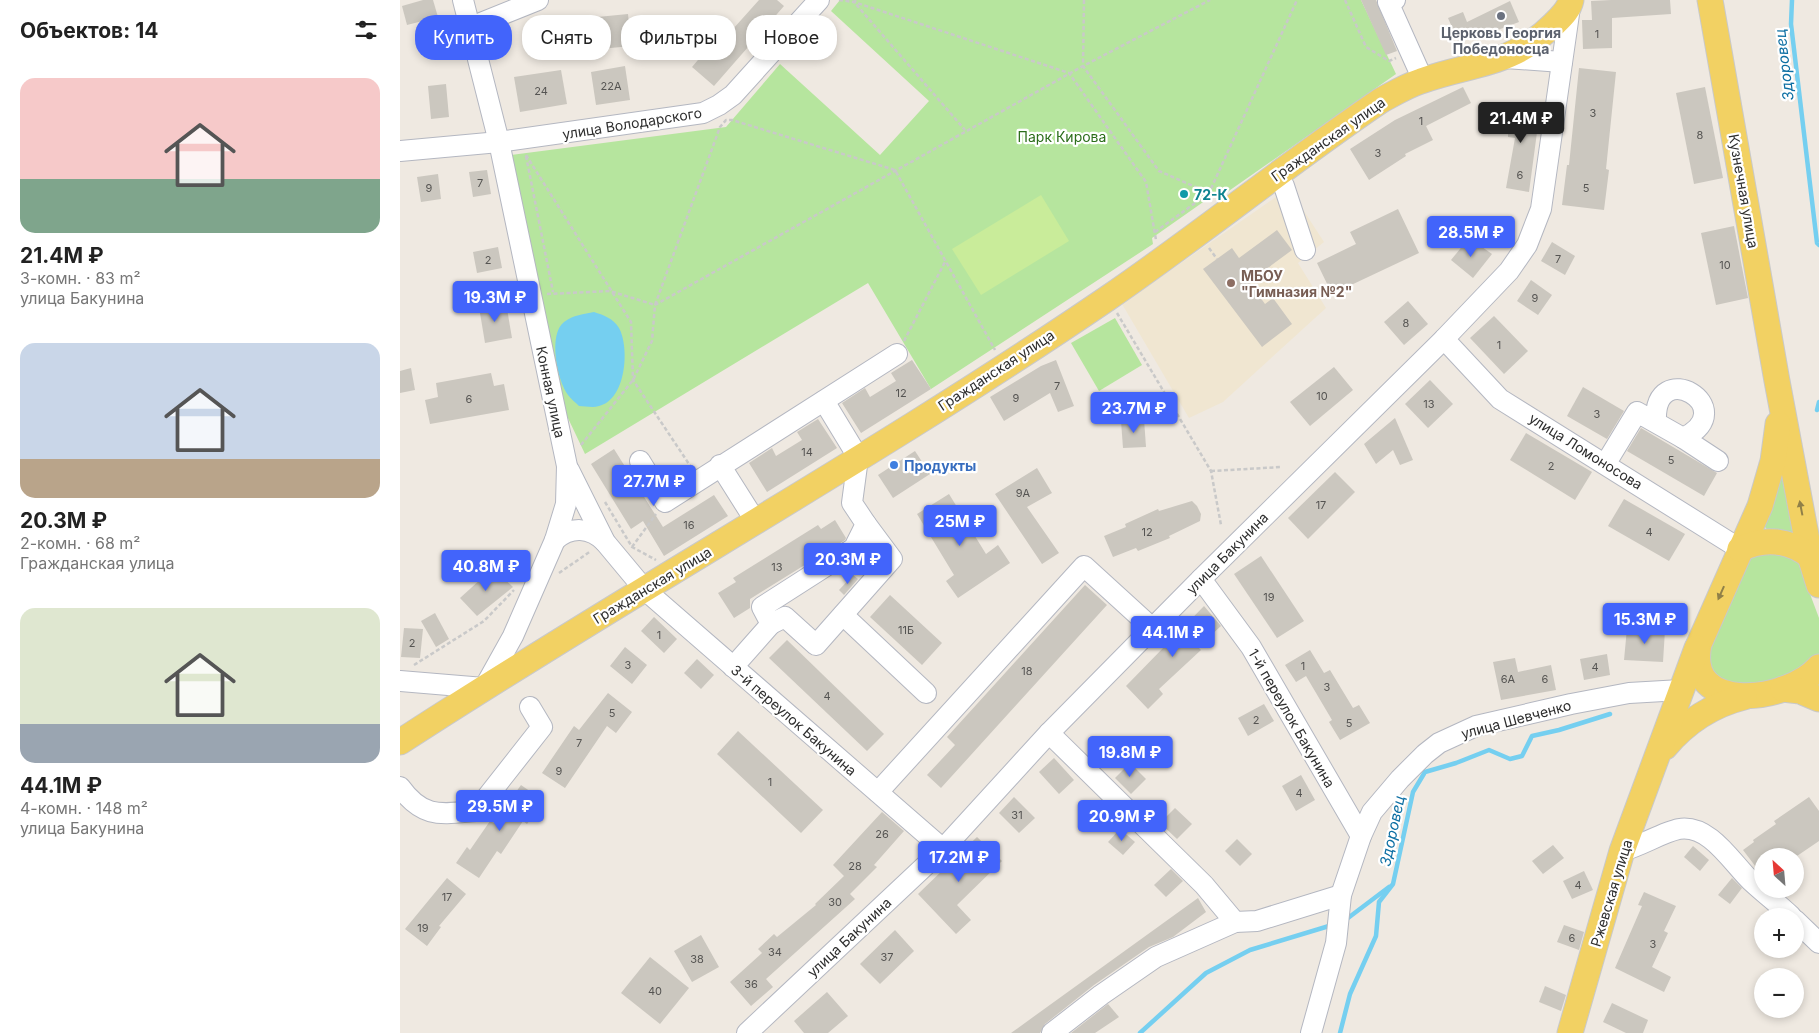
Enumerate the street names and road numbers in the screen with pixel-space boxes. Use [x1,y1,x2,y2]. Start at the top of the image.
street label: Гражданская улица [1268,93,1388,185]
street label: улица Володарского [561,104,703,142]
street label: Кузнечная улица [1726,133,1762,249]
street label: Гражданская улица [935,326,1057,414]
street label: Конная улица [533,345,569,439]
street label: улица Ломоносова [1526,409,1646,493]
street label: улица Бакунина [1183,509,1271,597]
street label: Гражданская улица [590,543,714,627]
street label: 1-й переулок Бакунина [1245,646,1339,790]
street label: 3-й переулок Бакунина [728,661,860,779]
street label: улица Шевченко [1459,696,1573,742]
street label: Ржевская улица [1587,837,1635,949]
street label: улица Бакунина [803,894,895,980]

